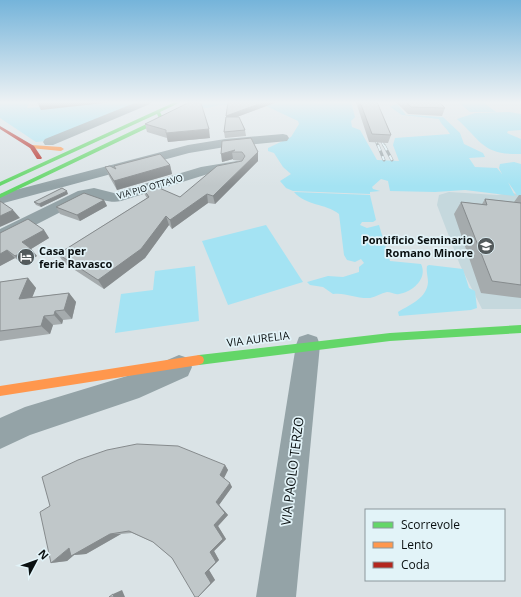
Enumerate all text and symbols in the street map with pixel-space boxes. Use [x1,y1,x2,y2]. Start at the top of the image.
street label: VIA PIO OTTAVO [115,171,184,202]
place label: Pontificio Seminario Romano Minore [362,232,473,260]
school or university icon: Pontificio Seminario Romano Minore [476,236,496,256]
place label: Casa per ferie Ravasco [39,243,112,271]
hotel icon: Casa per ferie Ravasco [16,247,36,267]
street label: VIA AURELIA [226,327,290,350]
street label: VIA PAOLO TERZO [276,416,308,526]
legend [365,509,505,581]
text: Scorrevole [401,516,460,533]
text: Lento [401,536,433,553]
north arrow [16,541,56,581]
text: N [35,546,53,562]
text: Coda [401,556,430,573]

